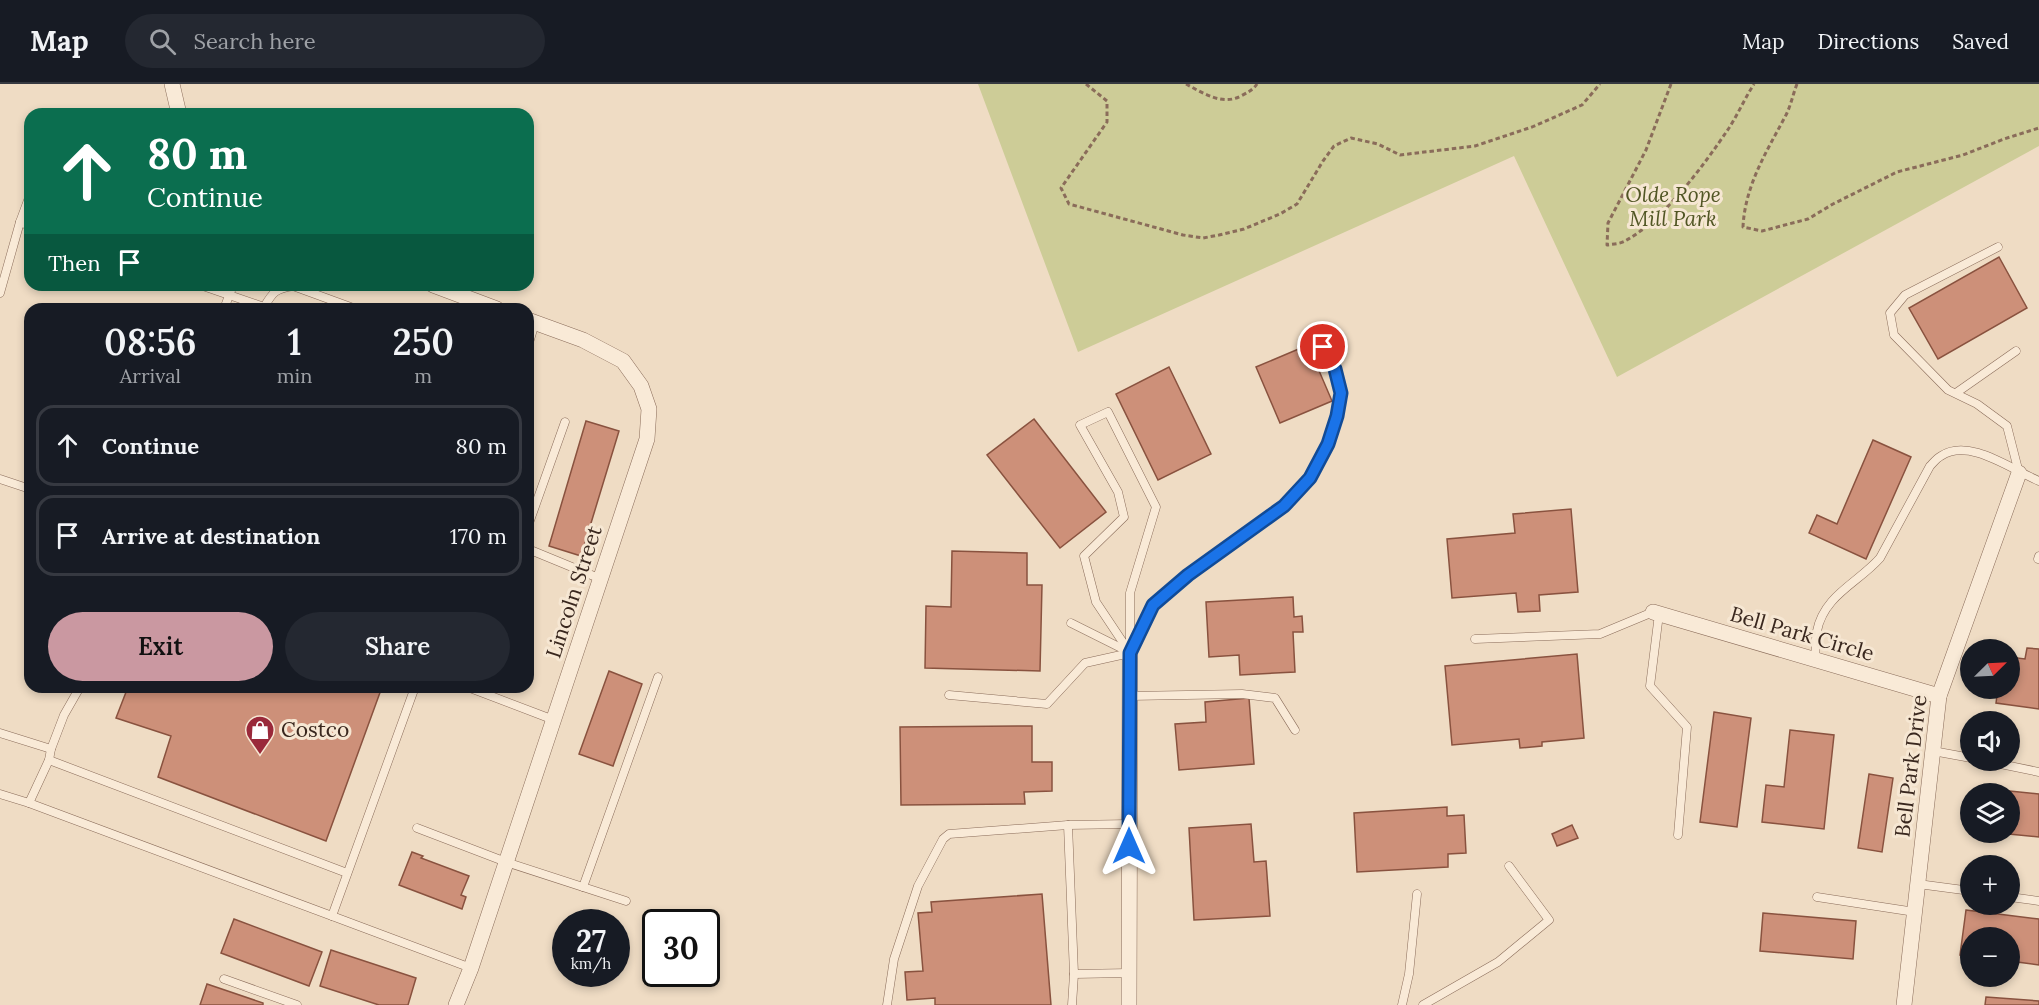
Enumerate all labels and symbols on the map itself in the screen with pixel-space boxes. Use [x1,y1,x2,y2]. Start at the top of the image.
park label: Olde Rope Mill Park [1625,181,1721,232]
pin [1297,321,1348,372]
street label: Lincoln Street [539,521,608,661]
street label: Bell Park Circle [1727,600,1877,667]
north arrow [1960,639,2020,699]
street label: Bell Park Drive [1888,693,1933,839]
shop icon: Costco [244,714,276,756]
place label: Costco [281,716,349,743]
position arrow [1097,814,1161,878]
speed limit sign: 30 [642,909,720,987]

